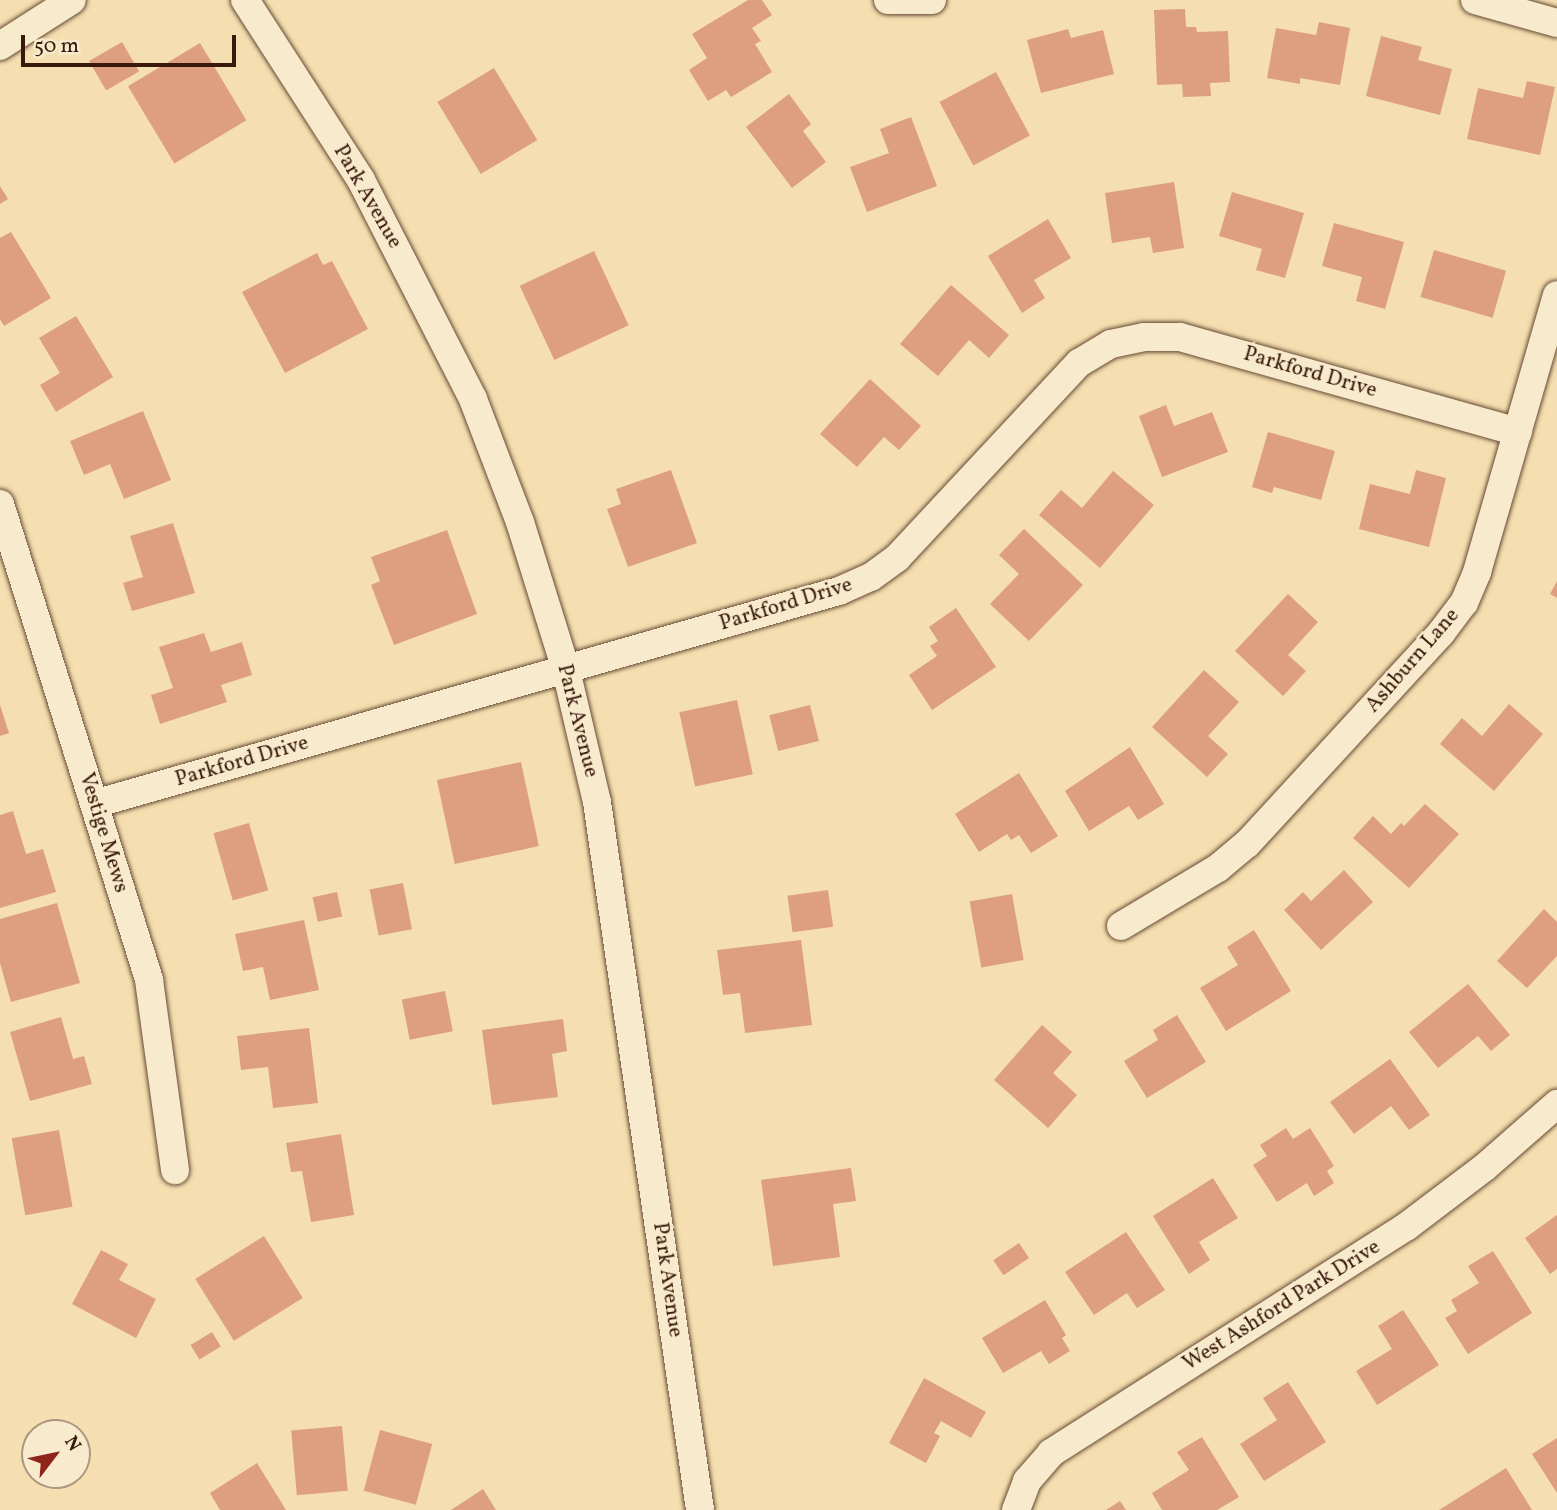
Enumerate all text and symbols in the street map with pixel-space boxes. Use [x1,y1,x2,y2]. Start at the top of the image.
scale bar [24,21,240,65]
text: 50 m [34,32,79,61]
street label: Park Avenue [327,141,407,253]
street label: Parkford Drive [1240,342,1380,404]
street label: Parkford Drive [717,573,855,637]
street label: Ashburn Lane [1361,604,1465,718]
street label: Park Avenue [551,662,603,780]
street label: Parkford Drive [172,731,312,793]
street label: Vestige Mews [73,770,133,896]
street label: Park Avenue [646,1221,688,1339]
street label: West Ashford Park Drive [1179,1235,1385,1377]
north arrow [21,1419,91,1489]
text: N [57,1431,87,1457]

